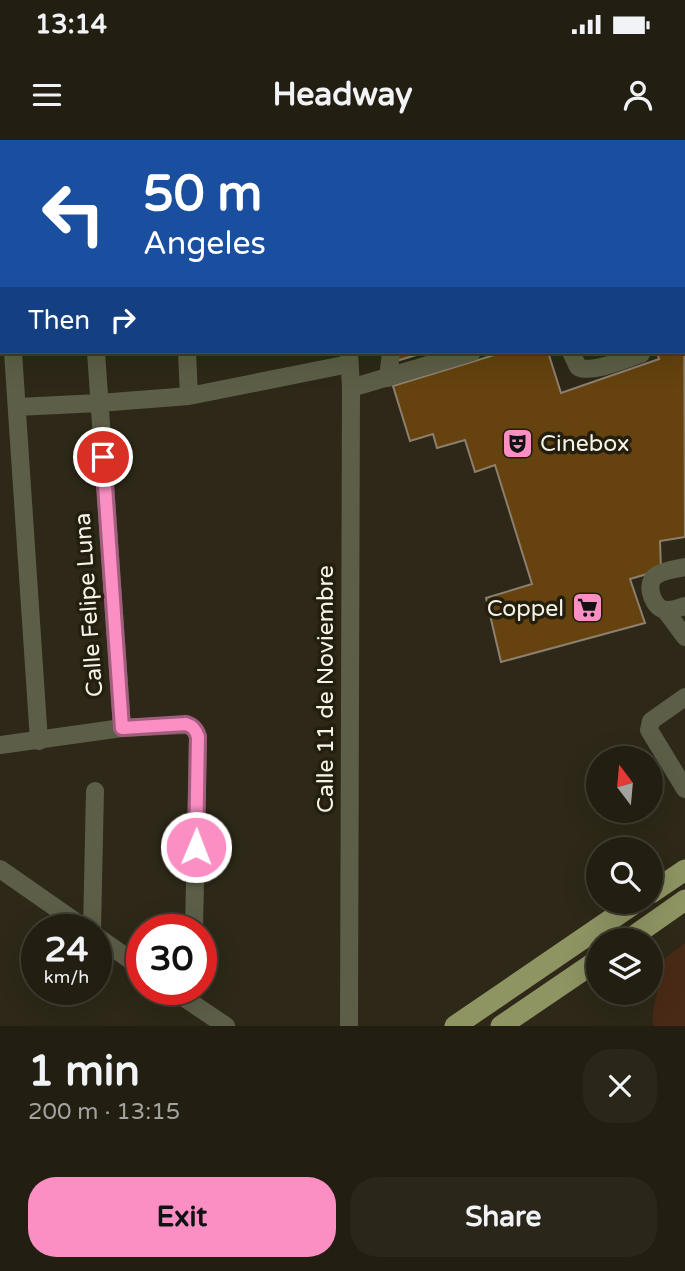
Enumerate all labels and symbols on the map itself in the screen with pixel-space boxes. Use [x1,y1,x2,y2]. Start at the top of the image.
theatre icon: Cinebox [500,426,534,460]
pin [73,427,133,487]
place label: Cinebox [540,430,629,458]
street label: Calle Felipe Luna [69,512,109,698]
street label: Calle 11 de Noviembre [312,565,340,813]
supermarket icon: Coppel [570,591,604,625]
place label: Coppel [487,595,564,623]
north arrow [586,746,663,822]
position arrow [159,810,233,884]
speed limit sign: 30 [126,914,217,1005]

